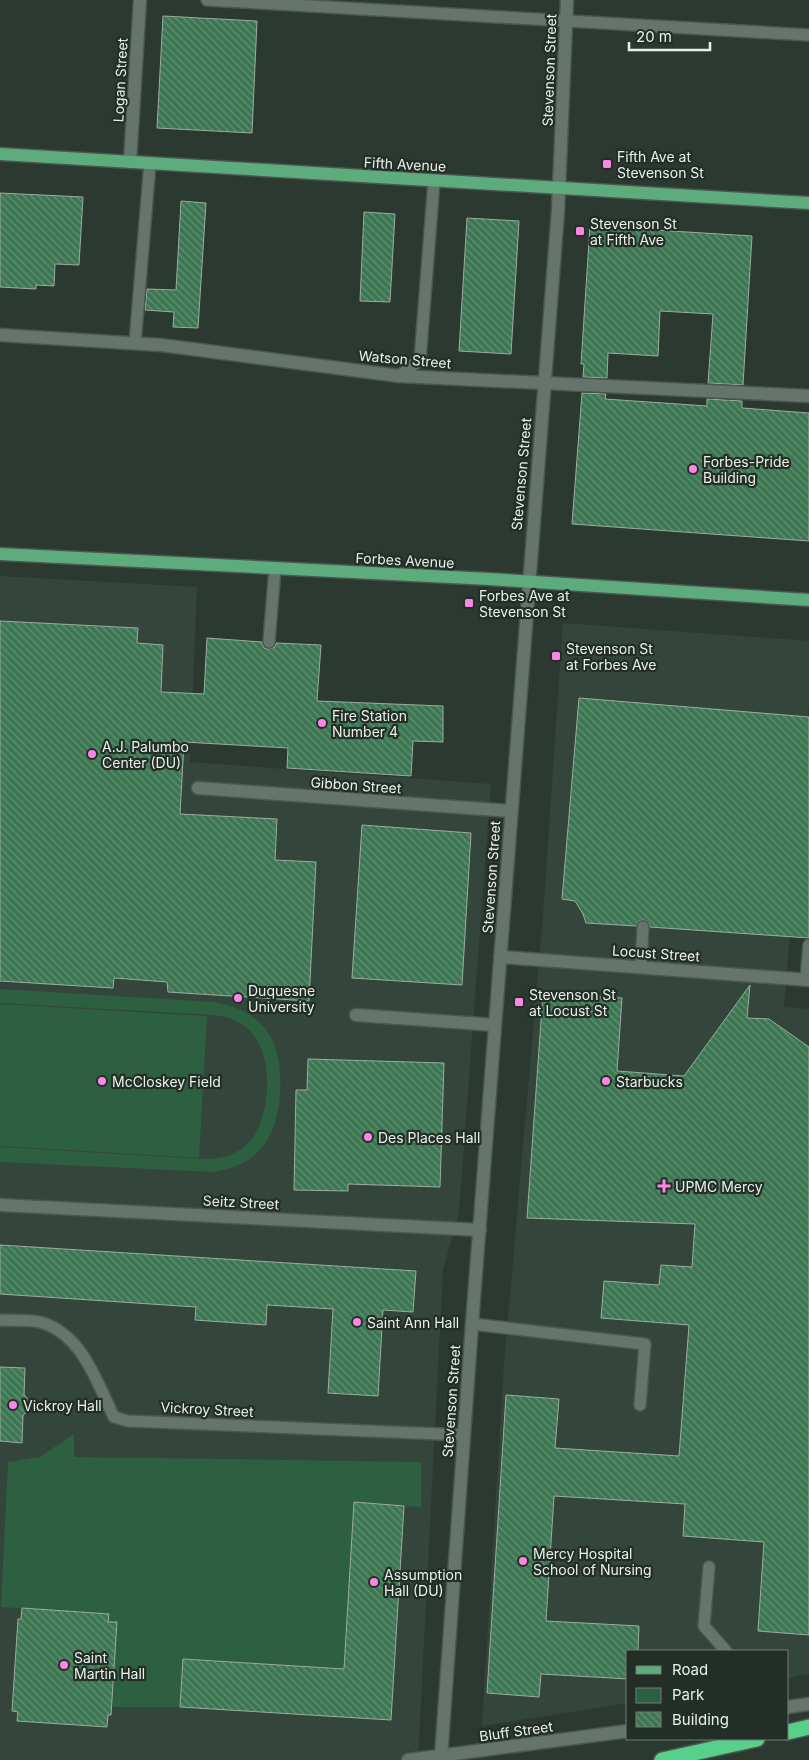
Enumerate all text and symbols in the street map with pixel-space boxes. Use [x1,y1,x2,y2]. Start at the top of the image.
street label: Stevenson Street [539,13,559,127]
scale bar [629,20,710,52]
text: 20 m [636,27,672,46]
street label: Logan Street [109,37,131,123]
place label: Fifth Ave at Stevenson St [617,148,704,181]
street label: Fifth Avenue [363,153,447,175]
marker: Fifth Ave at Stevenson St [601,158,613,170]
place label: Stevenson St at Fifth Ave [590,215,677,248]
marker: Stevenson St at Fifth Ave [574,225,586,237]
street label: Watson Street [358,346,452,372]
street label: Stevenson Street [508,417,534,531]
place label: Forbes-Pride Building [703,453,790,486]
marker: Forbes-Pride Building [687,463,699,475]
street label: Forbes Avenue [355,549,455,571]
place label: Forbes Ave at Stevenson St [479,587,570,620]
marker: Forbes Ave at Stevenson St [463,597,475,609]
place label: Stevenson St at Forbes Ave [566,640,657,673]
marker: Stevenson St at Forbes Ave [550,650,562,662]
place label: Fire Station Number 4 [332,707,407,740]
marker: Fire Station Number 4 [316,717,328,729]
place label: A.J. Palumbo Center (DU) [102,738,189,771]
marker: A.J. Palumbo Center (DU) [86,748,98,760]
street label: Gibbon Street [310,773,402,797]
street label: Stevenson Street [479,820,503,934]
street label: Locust Street [612,941,701,965]
place label: Duquesne University [248,982,315,1015]
place label: Stevenson St at Locust St [529,986,616,1019]
marker: Duquesne University [232,992,244,1004]
marker: Stevenson St at Locust St [513,996,525,1008]
place label: McCloskey Field [112,1073,221,1090]
place label: Starbucks [616,1073,683,1090]
marker: McCloskey Field [96,1075,108,1087]
marker: Starbucks [600,1075,612,1087]
place label: Des Places Hall [378,1129,480,1146]
marker: Des Places Hall [362,1131,374,1143]
place label: UPMC Mercy [675,1178,763,1195]
marker: UPMC Mercy [657,1179,671,1193]
street label: Seitz Street [202,1192,280,1213]
place label: Saint Ann Hall [367,1314,459,1331]
marker: Saint Ann Hall [351,1316,363,1328]
street label: Stevenson Street [439,1344,463,1458]
place label: Vickroy Hall [23,1397,102,1414]
street label: Vickroy Street [160,1398,254,1420]
marker: Vickroy Hall [7,1399,19,1411]
place label: Mercy Hospital School of Nursing [533,1545,652,1578]
marker: Mercy Hospital School of Nursing [517,1555,529,1567]
place label: Assumption Hall (DU) [384,1566,462,1599]
marker: Assumption Hall (DU) [368,1576,380,1588]
place label: Saint Martin Hall [74,1649,145,1682]
legend [626,1650,789,1740]
marker: Saint Martin Hall [58,1659,70,1671]
text: Road [672,1660,708,1679]
text: Park [672,1685,705,1704]
text: Building [672,1710,729,1729]
street label: Bluff Street [478,1717,554,1745]

